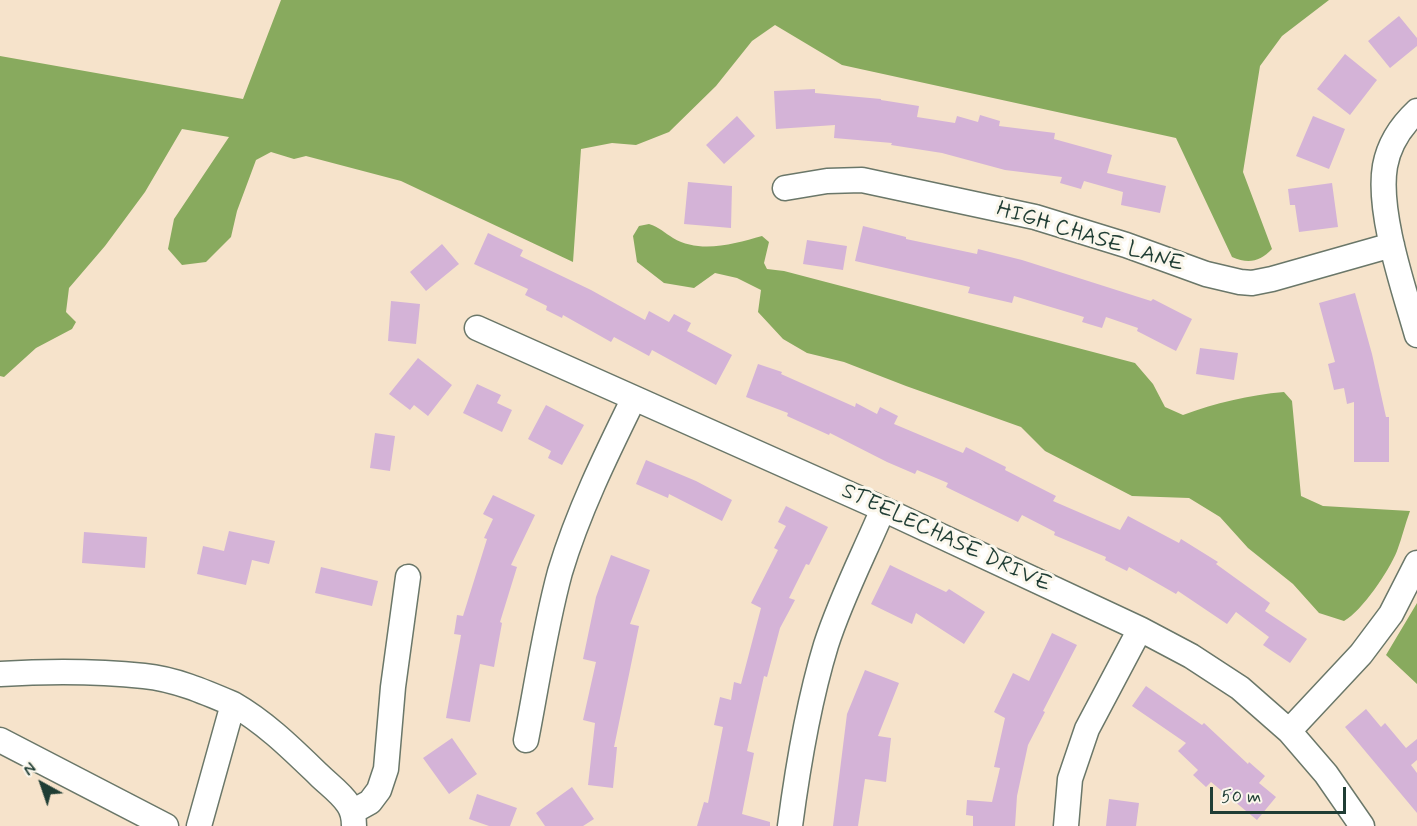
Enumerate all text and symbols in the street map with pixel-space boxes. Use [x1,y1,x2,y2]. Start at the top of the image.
street label: HIGH CHASE LANE [993,197,1187,279]
street label: STEELECHASE DRIVE [837,479,1055,599]
north arrow [12,754,72,814]
text: N [19,758,41,781]
scale bar [1213,775,1350,813]
text: 50 m [1221,785,1261,809]

